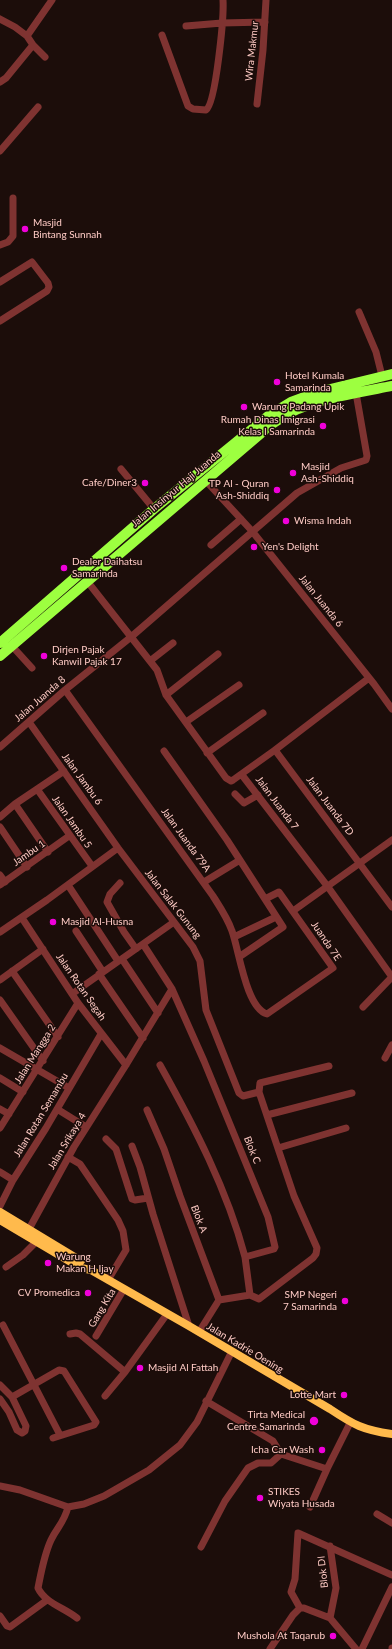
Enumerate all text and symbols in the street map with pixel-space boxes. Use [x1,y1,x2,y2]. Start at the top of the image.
street label: Wira Makmur [243,20,261,82]
place label: Masjid Bintang Sunnah [33,217,102,240]
marker: Masjid Bintang Sunnah [20,224,30,234]
place label: Hotel Kumala Samarinda [285,370,344,394]
marker: Hotel Kumala Samarinda [272,377,282,387]
place label: Warung Padang Upik [252,401,344,413]
marker: Warung Padang Upik [239,402,249,412]
place label: Rumah Dinas Imigrasi Kelas I Samarinda [221,414,315,438]
marker: Rumah Dinas Imigrasi Kelas I Samarinda [318,421,328,431]
street label: Jalan Insinyur Haji Juanda [129,448,223,530]
place label: Masjid Ash-Shiddiq [301,461,354,484]
marker: Masjid Ash-Shiddiq [288,468,298,478]
place label: Cafe/Diner3 [82,477,137,489]
marker: Cafe/Diner3 [140,478,150,488]
place label: TP Al - Quran Ash-Shiddiq [209,478,269,502]
marker: TP Al - Quran Ash-Shiddiq [272,485,282,495]
place label: Wisma Indah [294,515,351,527]
marker: Wisma Indah [281,516,291,526]
place label: Yen's Delight [262,541,319,553]
marker: Yen's Delight [249,542,259,552]
place label: Dealer Daihatsu Samarinda [72,556,142,580]
marker: Dealer Daihatsu Samarinda [59,563,69,573]
street label: Jalan Juanda 6 [296,573,346,629]
place label: Dirjen Pajak Kanwil Pajak 17 [52,644,122,668]
marker: Dirjen Pajak Kanwil Pajak 17 [39,651,49,661]
street label: Jalan Juanda 8 [12,674,68,724]
street label: Jalan Jambu 6 [59,751,105,807]
street label: Jalan Juanda 7 [253,774,301,832]
street label: Jalan Juanda 7D [304,774,356,838]
street label: Jalan Jambu 5 [50,793,94,851]
street label: Jalan Juanda 79A [159,806,213,874]
street label: Jambu 1 [11,838,47,868]
street label: Jalan Salak Gunung [142,867,204,941]
place label: Masjid Al-Husna [61,916,133,928]
marker: Masjid Al-Husna [48,917,58,927]
street label: Juanda 7E [308,919,344,963]
street label: Jalan Rotan Segah [53,951,109,1023]
street label: Jalan Mangga 2 [12,1022,58,1086]
street label: Jalan Rotan Semambu [11,1071,71,1159]
street label: Jalan Srikaya 4 [45,1110,89,1172]
street label: Blok C [241,1134,263,1166]
street label: Blok A [188,1203,210,1235]
place label: Warung Makan H Ijay [56,1251,114,1274]
marker: Warung Makan H Ijay [43,1258,53,1268]
street label: Gang Kita [86,1286,118,1330]
place label: CV Promedica [18,1287,80,1299]
marker: CV Promedica [83,1288,93,1298]
place label: SMP Negeri 7 Samarinda [283,1289,337,1312]
marker: SMP Negeri 7 Samarinda [340,1296,350,1306]
street label: Jalan Kadrie Oening [204,1320,286,1376]
place label: Masjid Al Fattah [148,1362,218,1374]
marker: Masjid Al Fattah [135,1363,145,1373]
place label: Lotte Mart [290,1389,336,1401]
marker: Lotte Mart [339,1390,349,1400]
place label: Tirta Medical Centre Samarinda [227,1409,305,1432]
marker: Tirta Medical Centre Samarinda [308,1415,320,1427]
place label: Icha Car Wash [251,1444,314,1456]
marker: Icha Car Wash [317,1445,327,1455]
place label: STIKES Wiyata Husada [268,1486,335,1510]
marker: STIKES Wiyata Husada [255,1493,265,1503]
street label: Blok DI [315,1555,331,1589]
place label: Mushola At Taqarub [237,1630,325,1642]
marker: Mushola At Taqarub [328,1631,338,1641]

